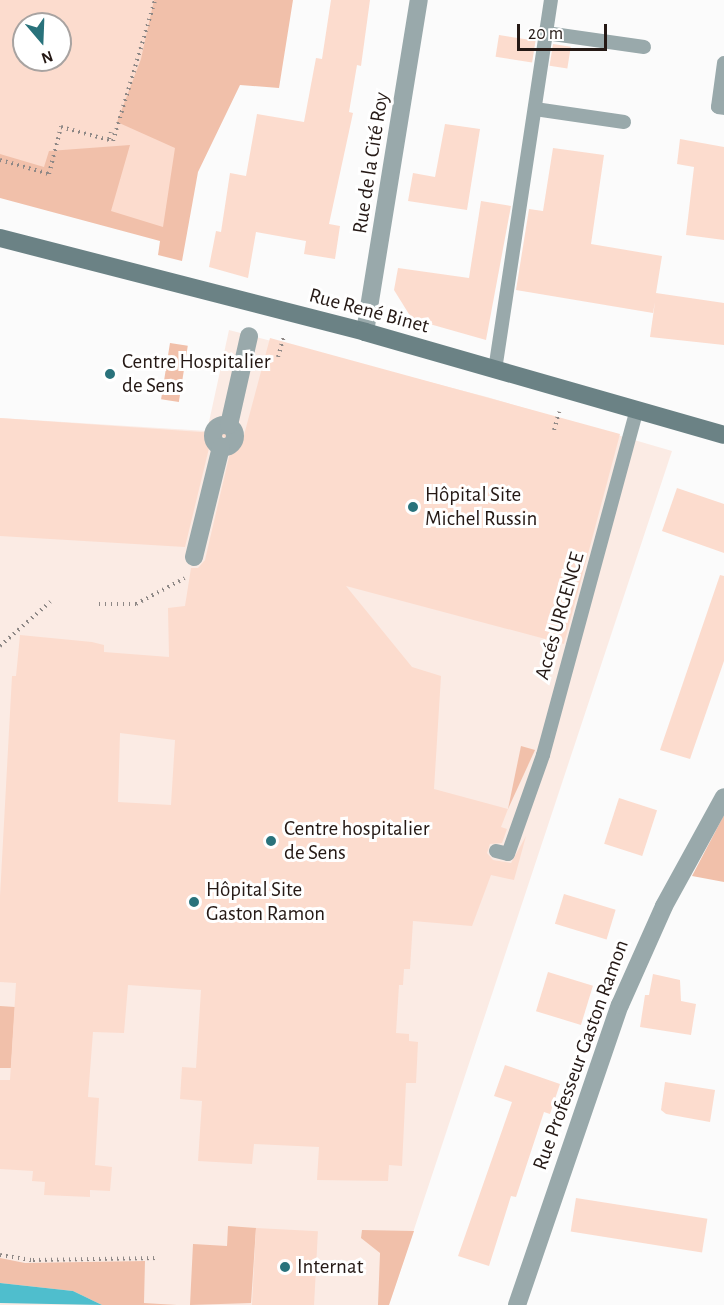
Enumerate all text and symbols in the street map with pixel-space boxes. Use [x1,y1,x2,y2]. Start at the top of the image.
north arrow [12,12,72,72]
scale bar [520,12,610,50]
text: 20 m [528,25,563,43]
text: N [39,48,55,67]
street label: Rue de la Cité Roy [347,90,395,236]
street label: Rue René Binet [306,283,432,339]
place label: Centre Hospitalier de Sens [122,349,271,399]
marker: Centre Hospitalier de Sens [103,367,117,381]
place label: Hôpital Site Michel Russin [425,482,537,532]
marker: Hôpital Site Michel Russin [406,500,420,514]
street label: Accés URGENCE [530,549,590,683]
place label: Centre hospitalier de Sens [284,816,430,866]
marker: Centre hospitalier de Sens [262,832,280,850]
place label: Hôpital Site Gaston Ramon [206,877,325,927]
marker: Hôpital Site Gaston Ramon [187,895,201,909]
street label: Rue Professeur Gaston Ramon [528,936,634,1174]
place label: Internat [297,1254,363,1280]
marker: Internat [278,1260,292,1274]

